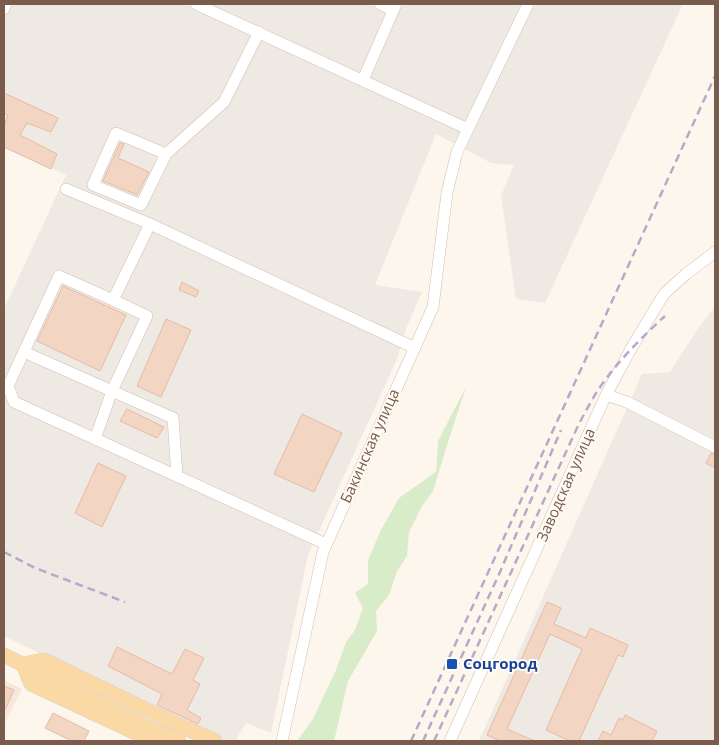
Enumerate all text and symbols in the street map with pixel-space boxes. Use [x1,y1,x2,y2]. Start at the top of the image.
street label: Бакинская улица [335,385,403,506]
street label: Заводская улица [531,425,599,544]
place label: Соцгород [463,653,537,673]
marker: Соцгород [445,657,459,671]

